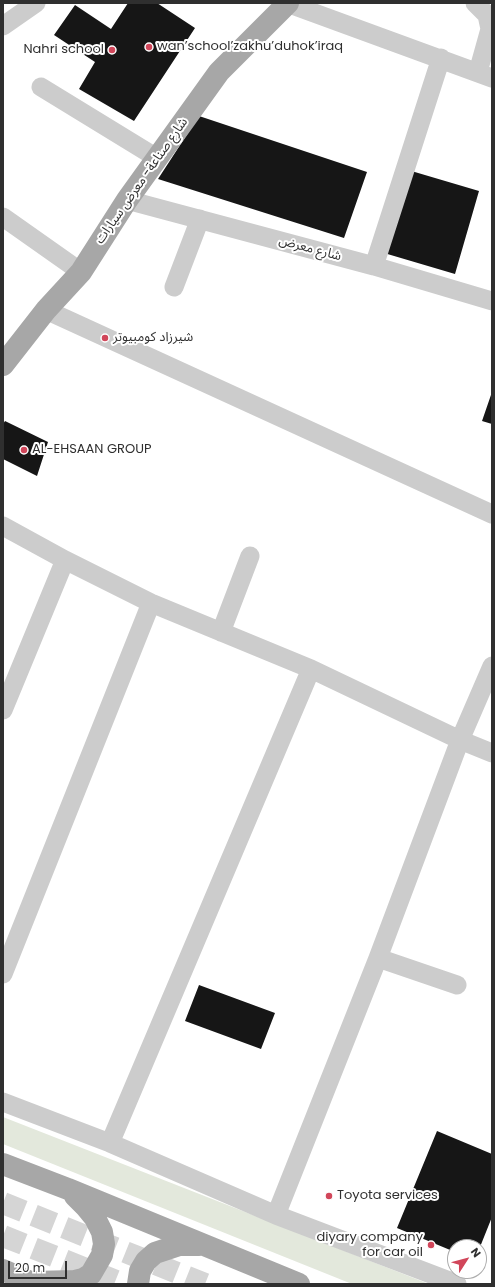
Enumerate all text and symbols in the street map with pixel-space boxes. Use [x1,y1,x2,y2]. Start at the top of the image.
place label: wan’school’zakhu’duhok’iraq [157,39,343,55]
place label: Nahri school [23,42,104,58]
marker: wan’school’zakhu’duhok’iraq [144,42,154,52]
marker: Nahri school [107,45,117,55]
street label: شارع صناعة- معرض سيارات [92,115,192,247]
street label: شارع معرض [277,233,343,265]
place label: شيرزاد كومبيوتر [113,330,193,346]
marker: شيرزاد كومبيوتر [100,333,110,343]
place label: AL-EHSAAN GROUP [32,442,152,458]
marker: AL-EHSAAN GROUP [19,445,29,455]
place label: Toyota services [337,1188,438,1204]
marker: Toyota services [324,1191,334,1201]
place label: diyary company for car oil [316,1230,423,1261]
north arrow [447,1239,487,1279]
marker: diyary company for car oil [426,1240,436,1250]
text: N [467,1244,485,1261]
scale bar [10,1253,69,1279]
text: 20 m [15,1259,45,1276]

